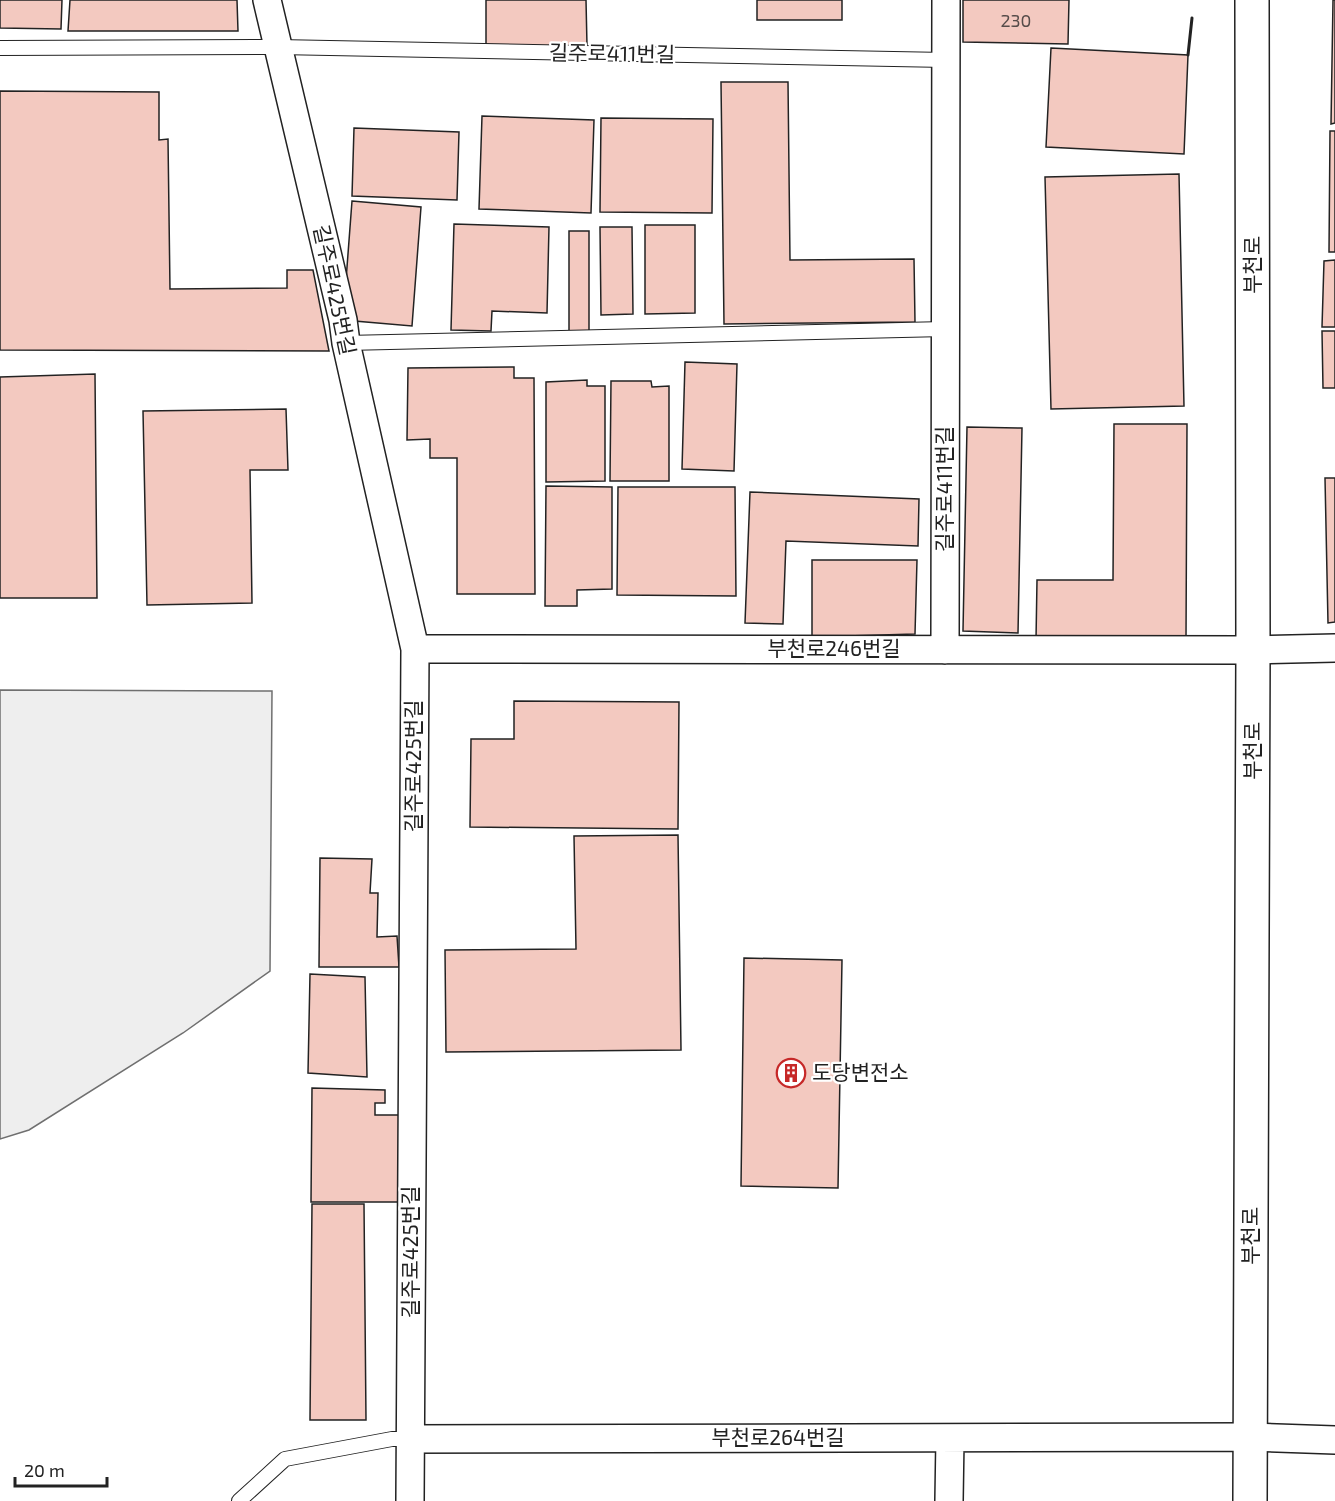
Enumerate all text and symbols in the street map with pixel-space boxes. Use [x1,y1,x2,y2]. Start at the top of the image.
house number: 230 [1001,9,1031,31]
street label: 길주로411번길 [549,39,675,66]
street label: 길주로425번길 [309,222,361,357]
street label: 부천로 [1239,236,1264,294]
street label: 길주로411번길 [931,426,956,552]
street label: 부천로246번길 [767,635,901,660]
street label: 길주로425번길 [400,700,425,832]
street label: 부천로 [1239,722,1264,780]
building icon: 도당변전소 [775,1057,807,1089]
place label: 도당변전소 [812,1059,909,1084]
street label: 길주로425번길 [397,1186,422,1318]
street label: 부천로 [1237,1207,1262,1265]
street label: 부천로264번길 [711,1424,845,1449]
scale bar [15,1450,106,1488]
text: 20 m [24,1459,65,1481]

